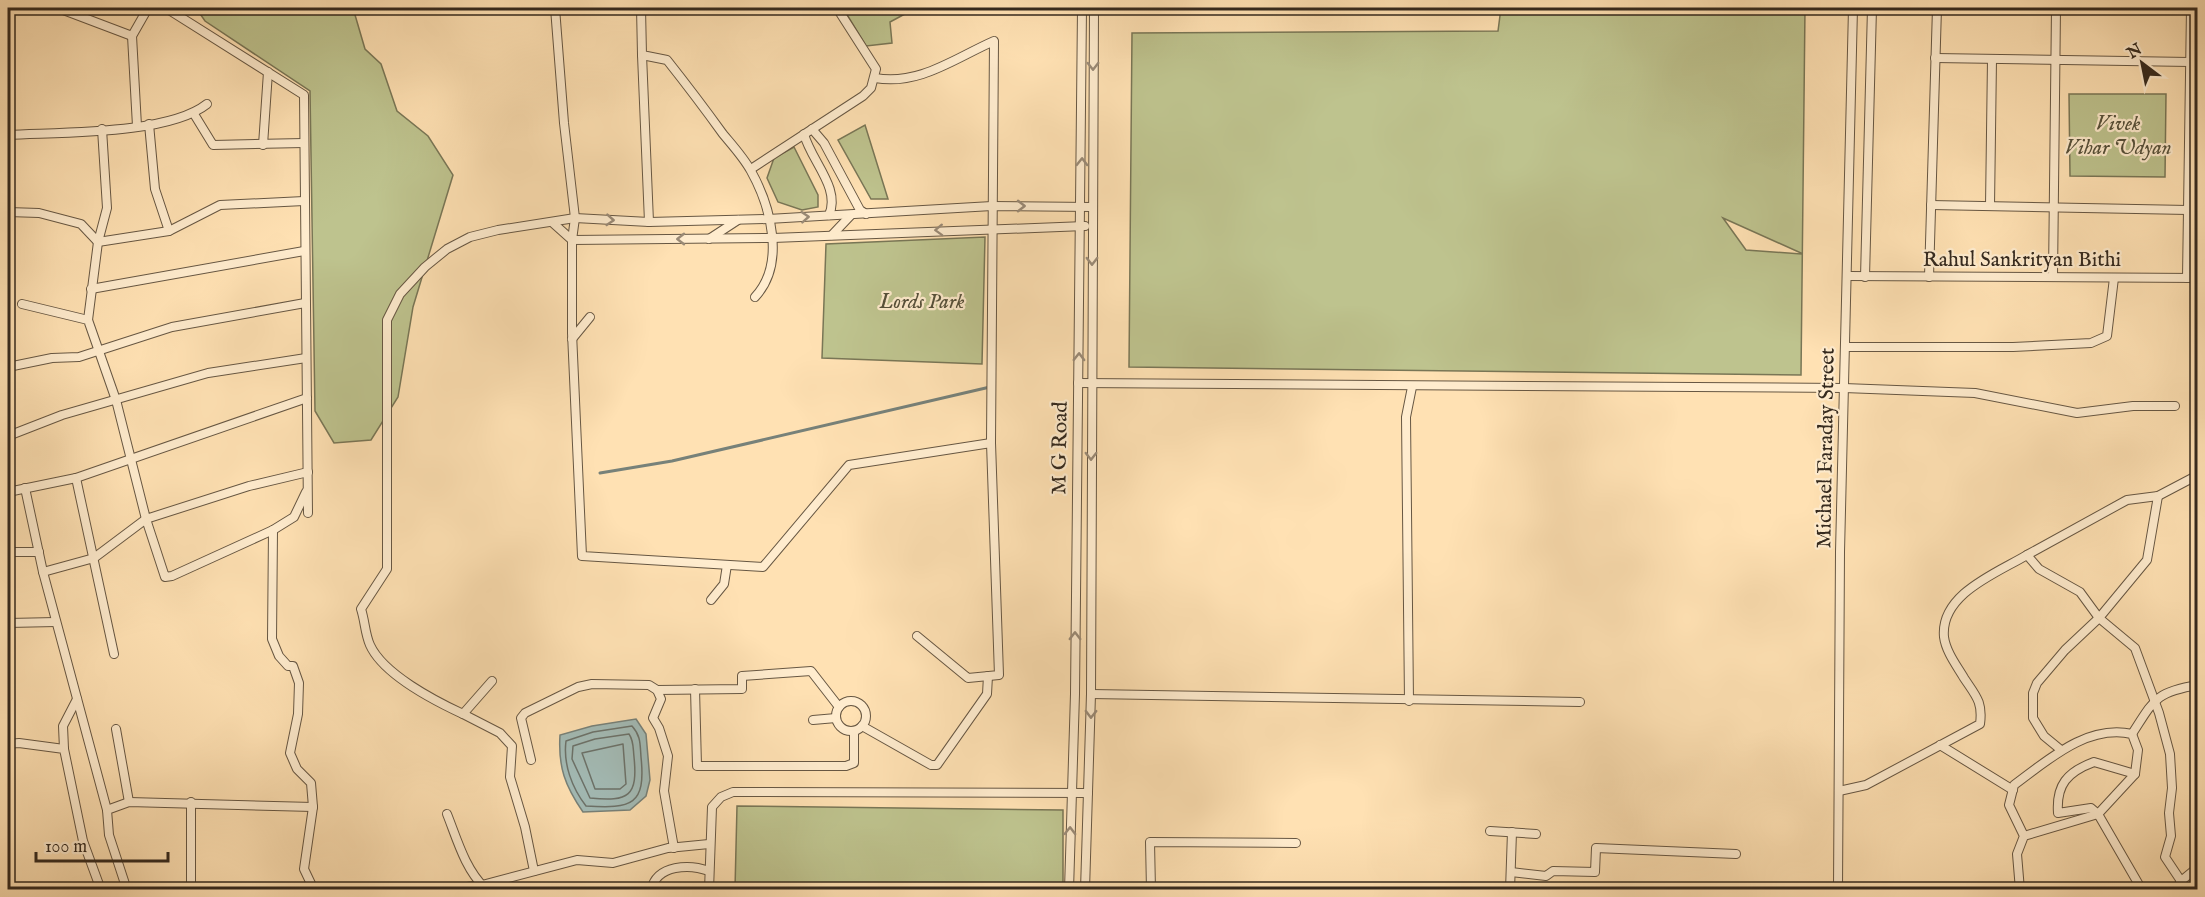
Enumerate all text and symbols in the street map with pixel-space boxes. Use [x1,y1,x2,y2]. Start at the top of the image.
north arrow [2112,33,2172,93]
text: N [2123,40,2146,65]
one-way arrow [1087,61,1099,70]
park label: Vivek Vihar Udyan [2064,111,2172,162]
one-way arrow [1076,158,1088,167]
one-way arrow [1016,200,1025,212]
one-way arrow [801,210,810,223]
one-way arrow [606,213,615,226]
one-way arrow [935,224,944,236]
one-way arrow [677,233,686,245]
street label: Rahul Sankrityan Bithi [1923,247,2121,274]
one-way arrow [1086,256,1098,265]
park label: Lords Park [879,289,965,316]
street label: Michael Faraday Street [1811,348,1842,549]
one-way arrow [1073,353,1085,362]
street label: M G Road [1046,400,1075,495]
one-way arrow [1085,451,1097,460]
one-way arrow [1069,632,1081,641]
one-way arrow [1085,709,1097,718]
scale bar [36,825,168,863]
one-way arrow [1064,827,1076,836]
text: 100 m [45,836,87,859]

